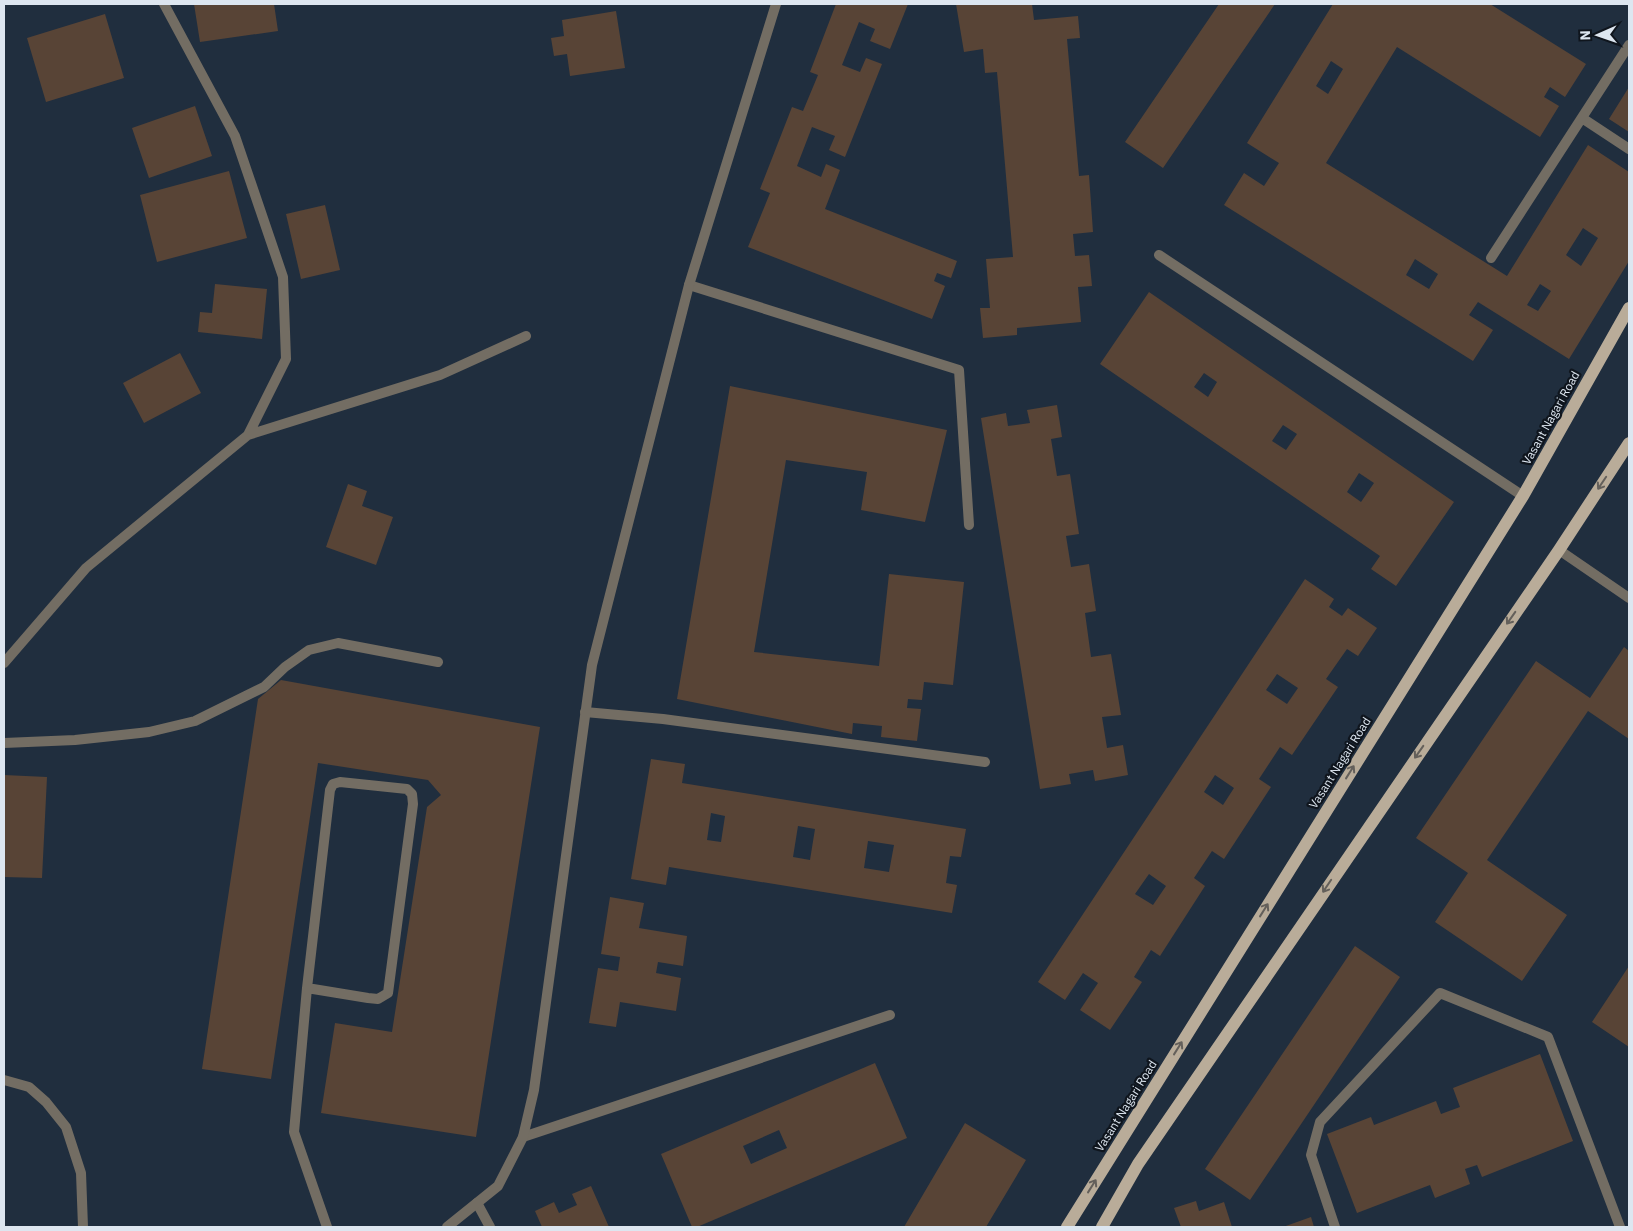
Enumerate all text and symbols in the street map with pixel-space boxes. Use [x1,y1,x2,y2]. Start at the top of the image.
north arrow [1573,10,1623,60]
text: N [1576,30,1594,41]
street label: Vasant Nagari Road [1519,368,1583,467]
one-way arrow [1597,476,1607,490]
one-way arrow [1506,611,1516,625]
street label: Vasant Nagari Road [1305,714,1374,811]
one-way arrow [1414,745,1424,759]
one-way arrow [1346,766,1356,780]
one-way arrow [1322,879,1333,893]
one-way arrow [1260,904,1270,918]
one-way arrow [1173,1041,1184,1055]
street label: Vasant Nagari Road [1091,1057,1160,1154]
one-way arrow [1088,1179,1098,1193]

